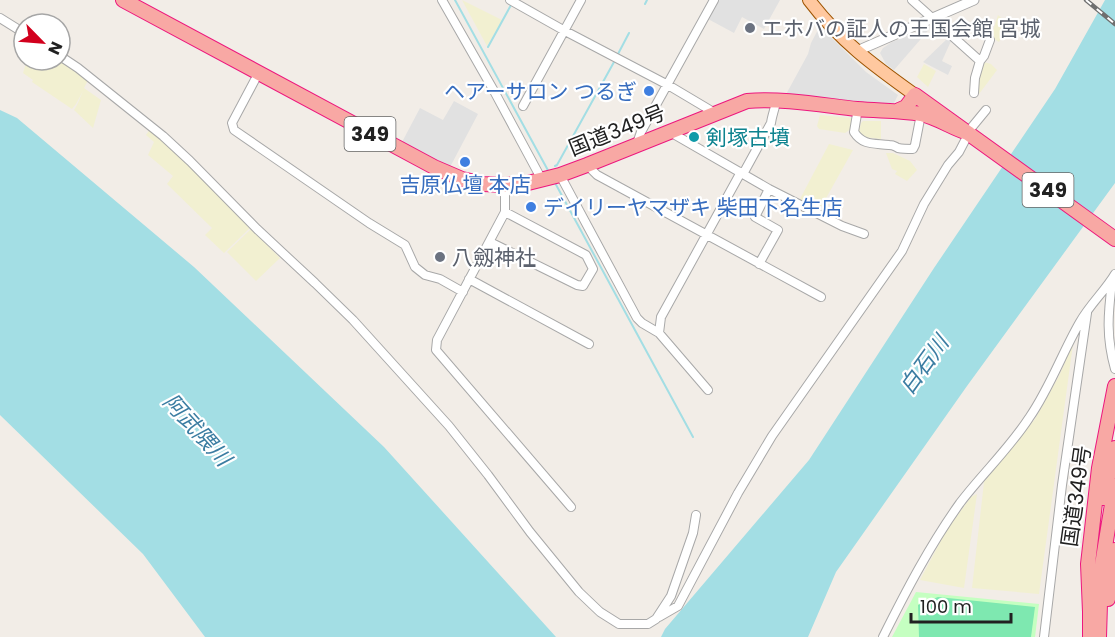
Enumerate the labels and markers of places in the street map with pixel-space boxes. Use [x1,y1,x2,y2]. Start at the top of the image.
place label: エホバの証人の王国会館 宮城 [762,14,1041,43]
marker: エホバの証人の王国会館 宮城 [743,21,757,35]
place label: ヘアーサロン つるぎ [444,77,637,106]
marker: ヘアーサロン つるぎ [642,84,656,98]
place label: 剣塚古墳 [706,123,790,152]
marker: 剣塚古墳 [687,130,701,144]
marker: 吉原仏壇 本店 [458,155,472,169]
place label: 吉原仏壇 本店 [399,170,531,199]
place label: デイリーヤマザキ 柴田下名生店 [543,193,843,222]
marker: デイリーヤマザキ 柴田下名生店 [524,200,538,214]
place label: 八劔神社 [452,243,536,272]
marker: 八劔神社 [433,250,447,264]

